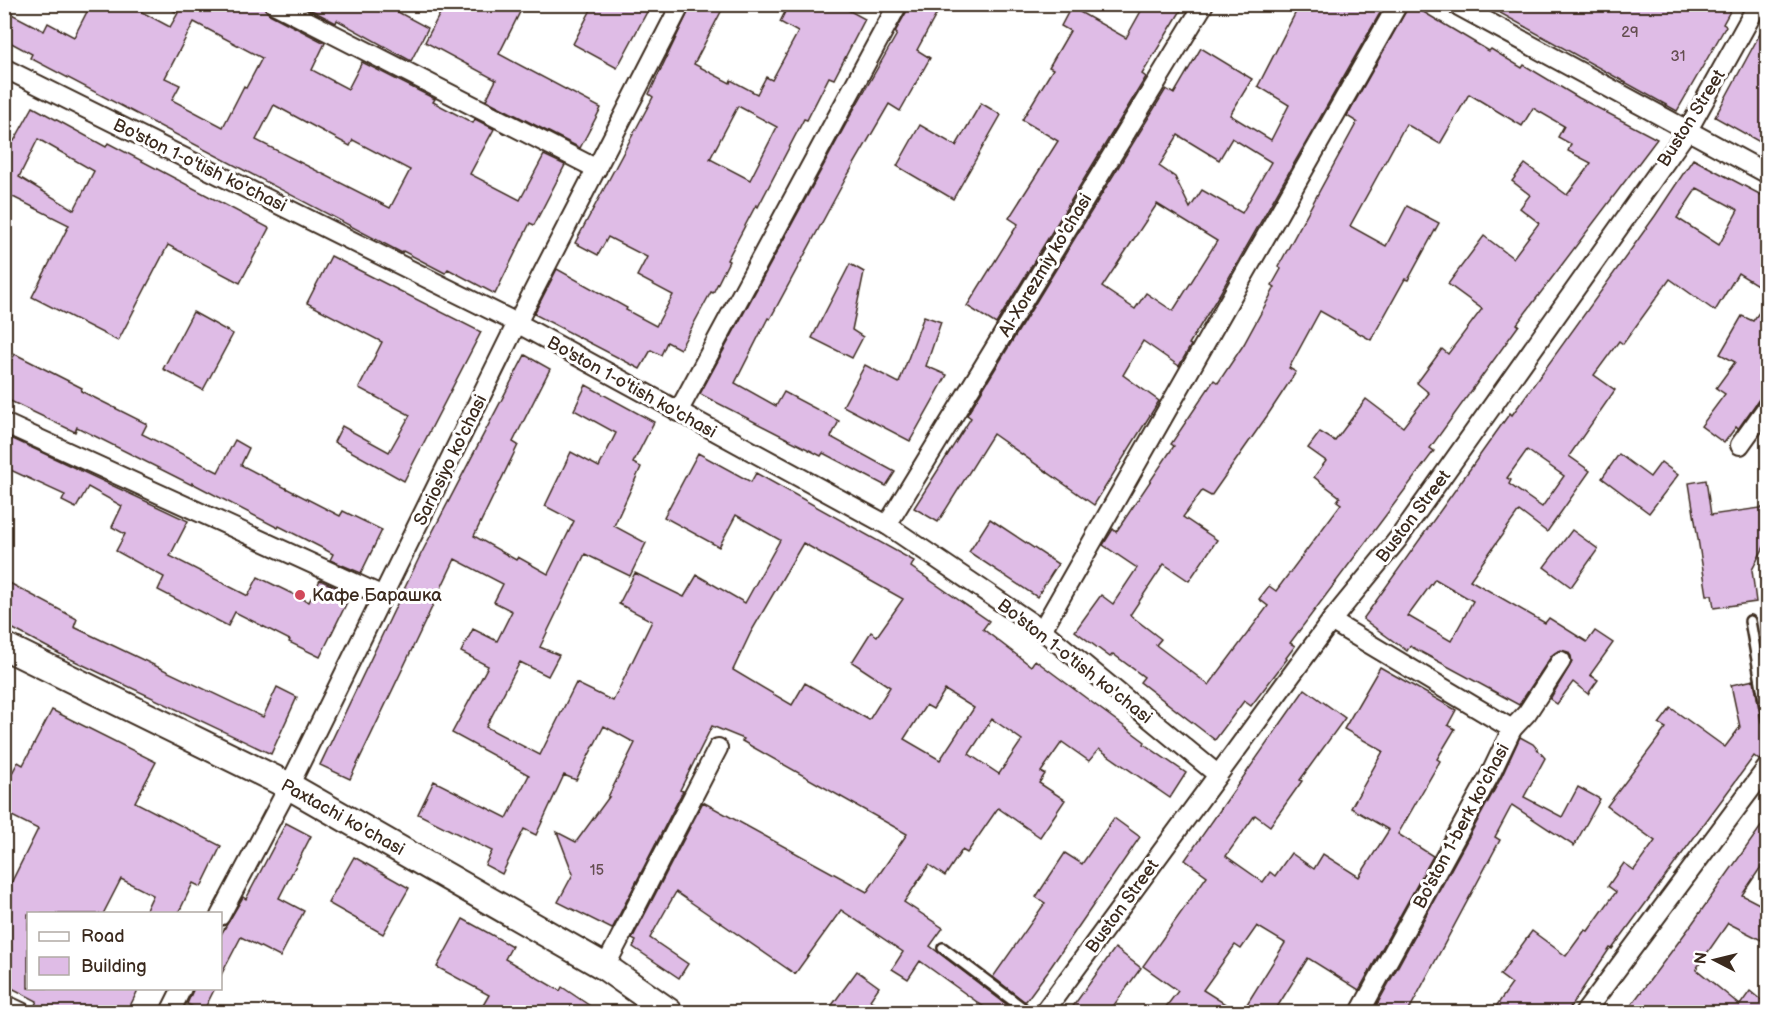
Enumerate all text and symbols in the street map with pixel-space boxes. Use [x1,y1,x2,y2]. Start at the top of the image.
house number: 29 [1621,23,1639,42]
house number: 31 [1670,47,1686,66]
street label: Buston Street [1653,65,1730,171]
street label: Bo'ston 1-o'tish ko'chasi [110,114,290,217]
street label: Al-Xorezmiy ko'chasi [994,190,1096,341]
street label: Bo'ston 1-o'tish ko'chasi [543,332,720,443]
street label: Sariosiyo ko'chasi [410,391,491,529]
street label: Buston Street [1372,465,1455,567]
place label: Кафе Барашка [312,585,442,606]
marker: Кафе Барашка [293,588,307,602]
street label: Bo'ston 1-o'tish ko'chasi [993,595,1156,728]
street label: Bo'ston 1-berk ko'chasi [1409,740,1514,912]
street label: Paxtachi ko'chasi [277,775,408,860]
street label: Buston Street [1081,855,1164,957]
house number: 15 [590,861,604,880]
legend [27,912,222,990]
text: Road [81,926,125,947]
north arrow [1685,930,1745,990]
text: N [1691,951,1712,965]
text: Building [81,956,147,977]

